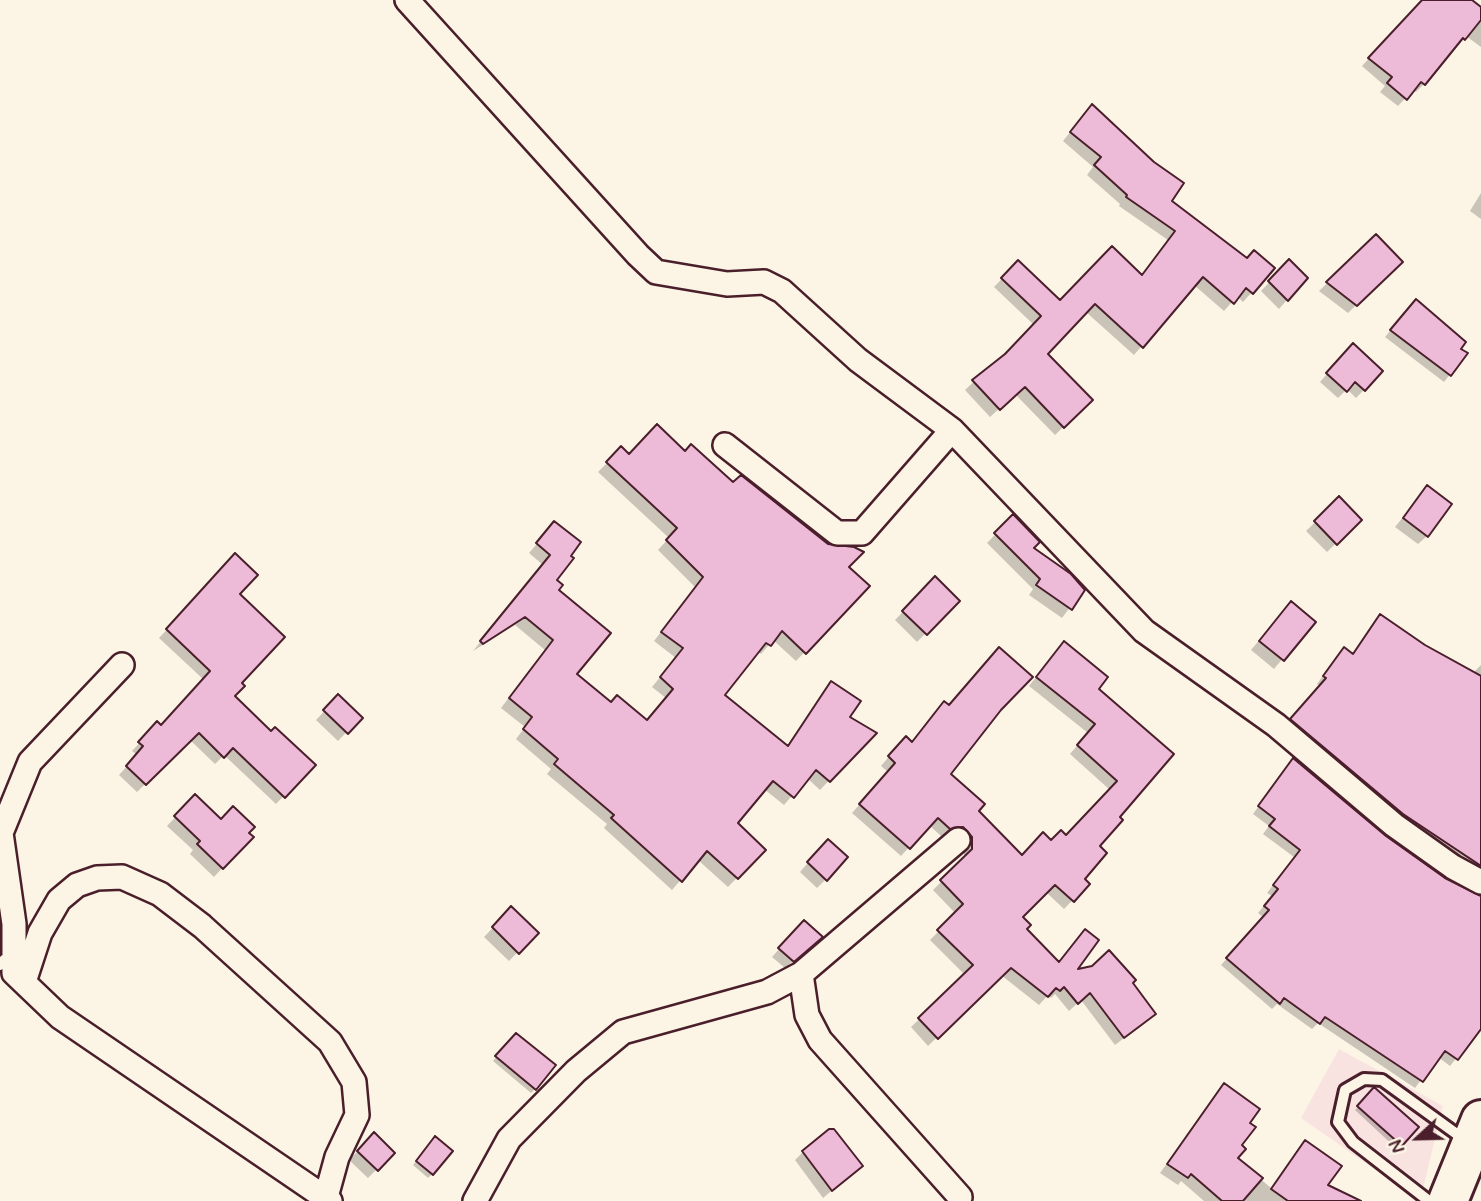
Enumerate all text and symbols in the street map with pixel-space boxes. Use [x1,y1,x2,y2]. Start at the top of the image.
north arrow [1383,1103,1453,1173]
text: N [1384,1136,1412,1157]

